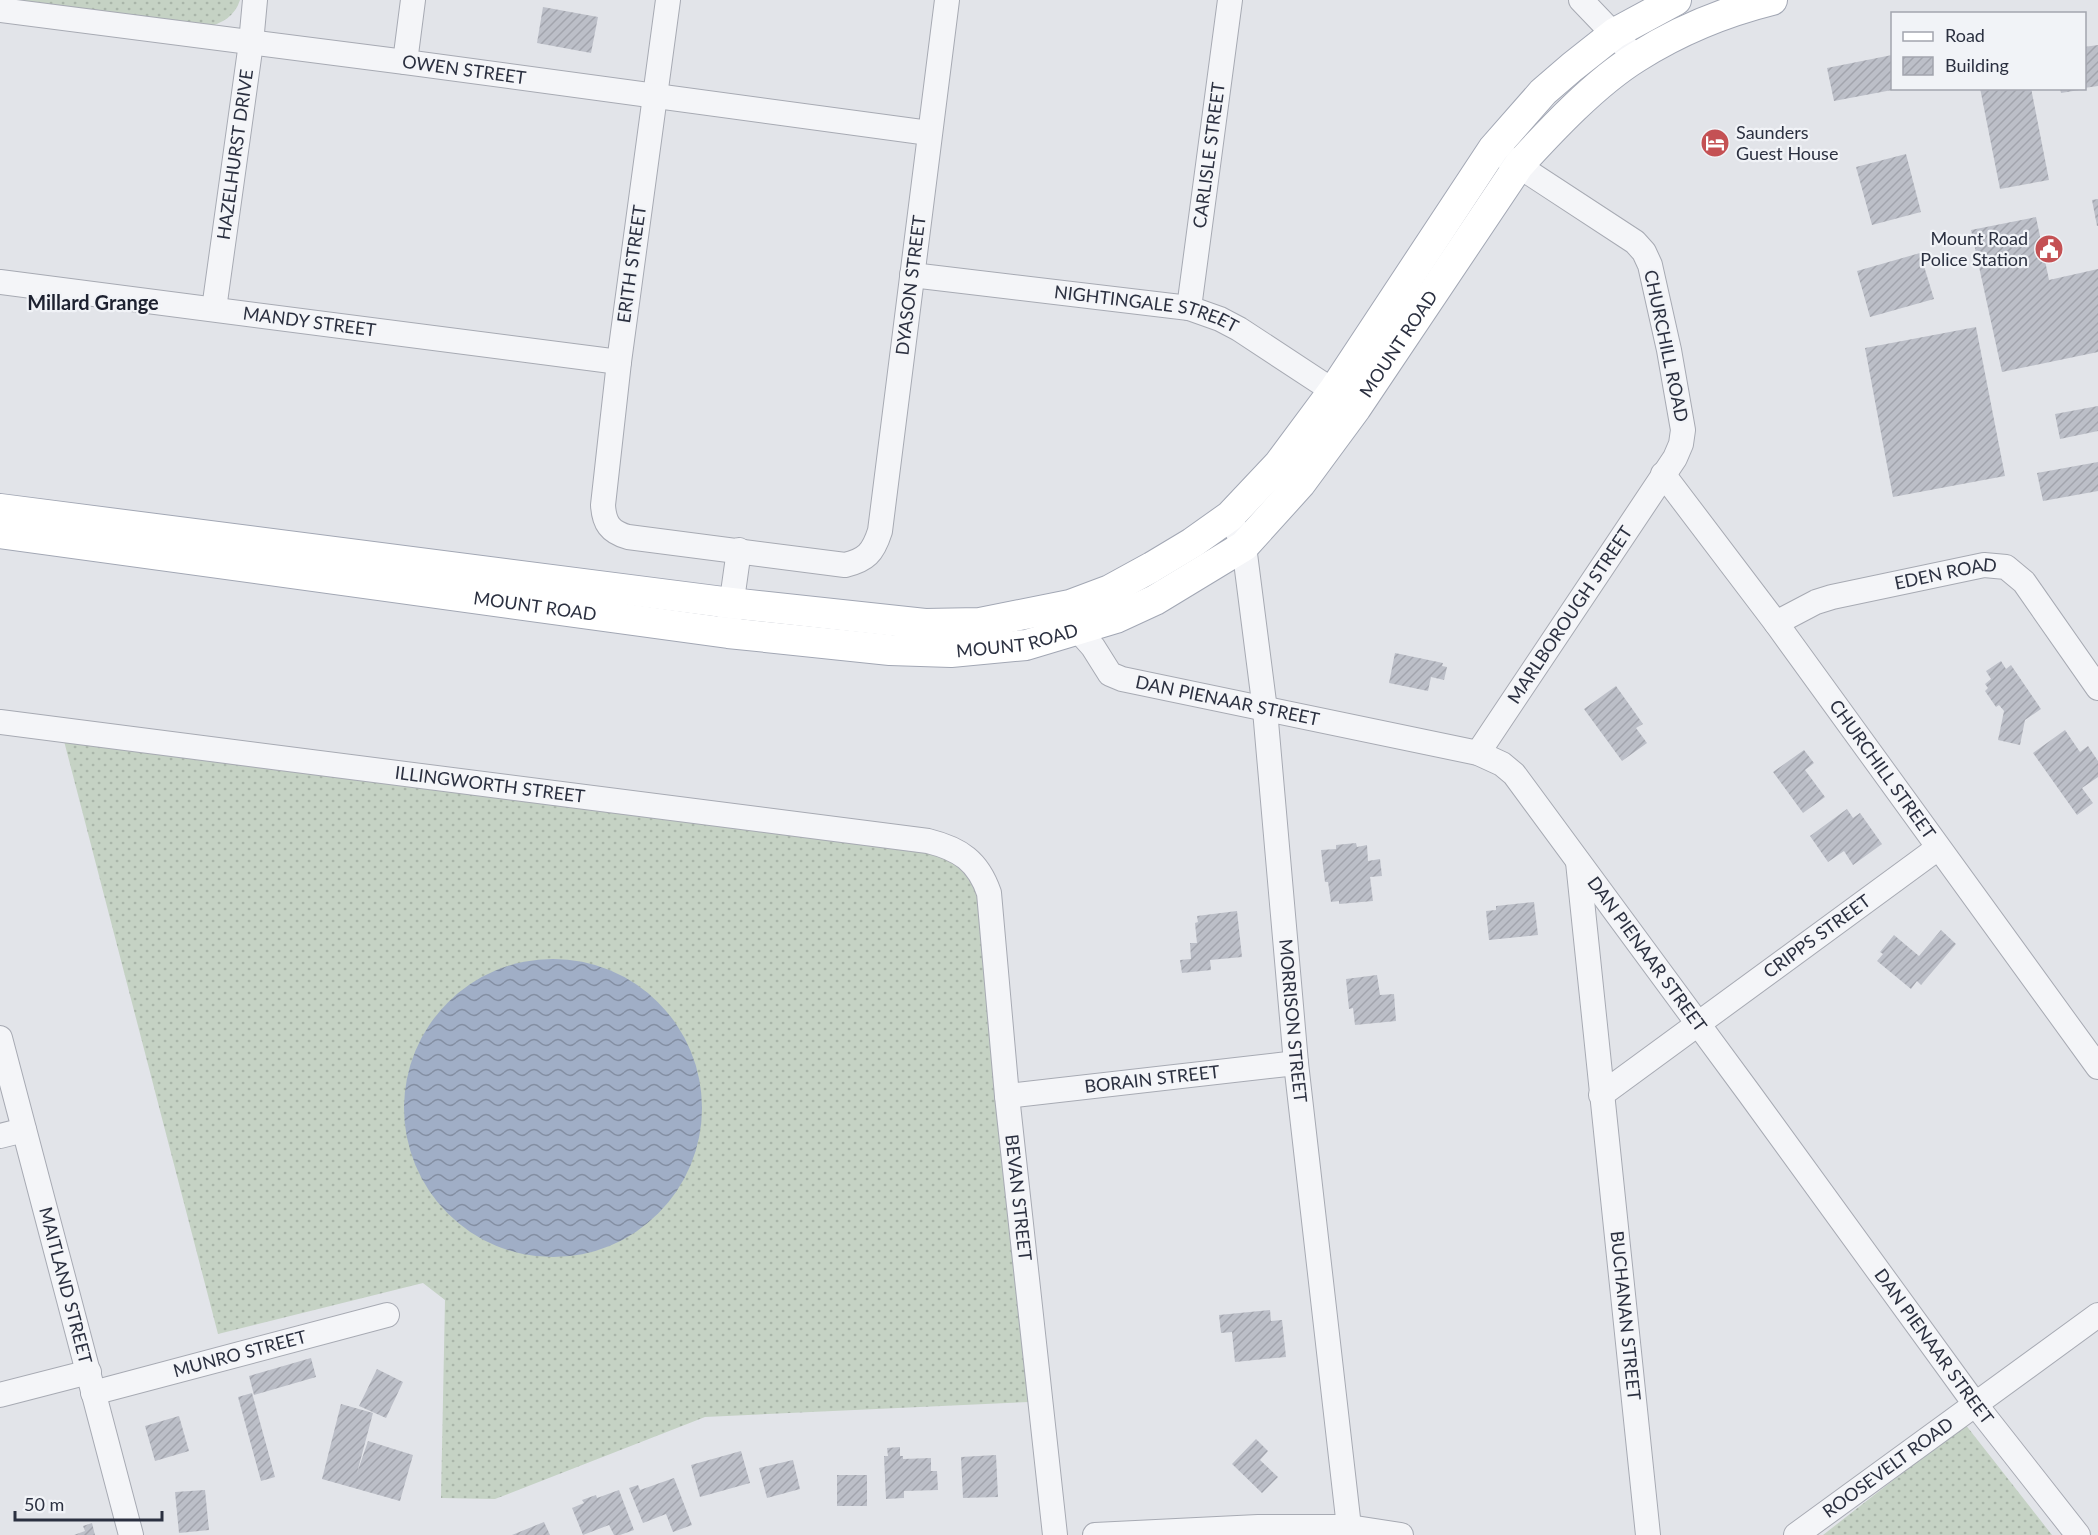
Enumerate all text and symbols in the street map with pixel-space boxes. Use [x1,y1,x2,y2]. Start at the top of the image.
legend [1891,12,2086,90]
text: Road [1945,24,1985,46]
street label: OWEN STREET [401,50,528,88]
text: Building [1945,54,2009,76]
street label: HAZELHURST DRIVE [212,68,257,241]
street label: CARLISLE STREET [1188,81,1229,230]
place label: Saunders Guest House [1736,121,1838,164]
hotel icon: Saunders Guest House [1699,127,1731,159]
street label: ERITH STREET [612,203,650,324]
street label: DYASON STREET [890,214,930,356]
place label: Mount Road Police Station [1920,227,2028,270]
public building icon: Mount Road Police Station [2033,233,2065,265]
street label: CHURCHILL ROAD [1640,268,1694,424]
street label: NIGHTINGALE STREET [1053,280,1243,337]
street label: MOUNT ROAD [1354,286,1442,401]
district label: Millard Grange [27,290,159,314]
street label: MANDY STREET [242,302,378,341]
street label: MARLBOROUGH STREET [1502,521,1637,707]
street label: EDEN ROAD [1892,553,1998,594]
street label: MOUNT ROAD [472,586,598,625]
street label: MOUNT ROAD [955,618,1081,661]
street label: DAN PIENAAR STREET [1134,670,1322,730]
street label: CHURCHILL STREET [1825,695,1941,843]
street label: ILLINGWORTH STREET [394,761,587,807]
street label: DAN PIENAAR STREET [1583,872,1712,1036]
street label: CRIPPS STREET [1759,889,1875,982]
street label: MORRISON STREET [1275,938,1312,1104]
street label: BORAIN STREET [1083,1060,1221,1097]
street label: BEVAN STREET [1001,1133,1037,1262]
street label: MAITLAND STREET [35,1205,97,1366]
street label: BUCHANAN STREET [1606,1230,1646,1402]
street label: DAN PIENAAR STREET [1870,1264,1999,1429]
street label: MUNRO STREET [171,1325,309,1381]
street label: ROOSEVELT ROAD [1818,1412,1957,1522]
scale bar [15,1484,162,1522]
text: 50 m [24,1493,64,1515]

